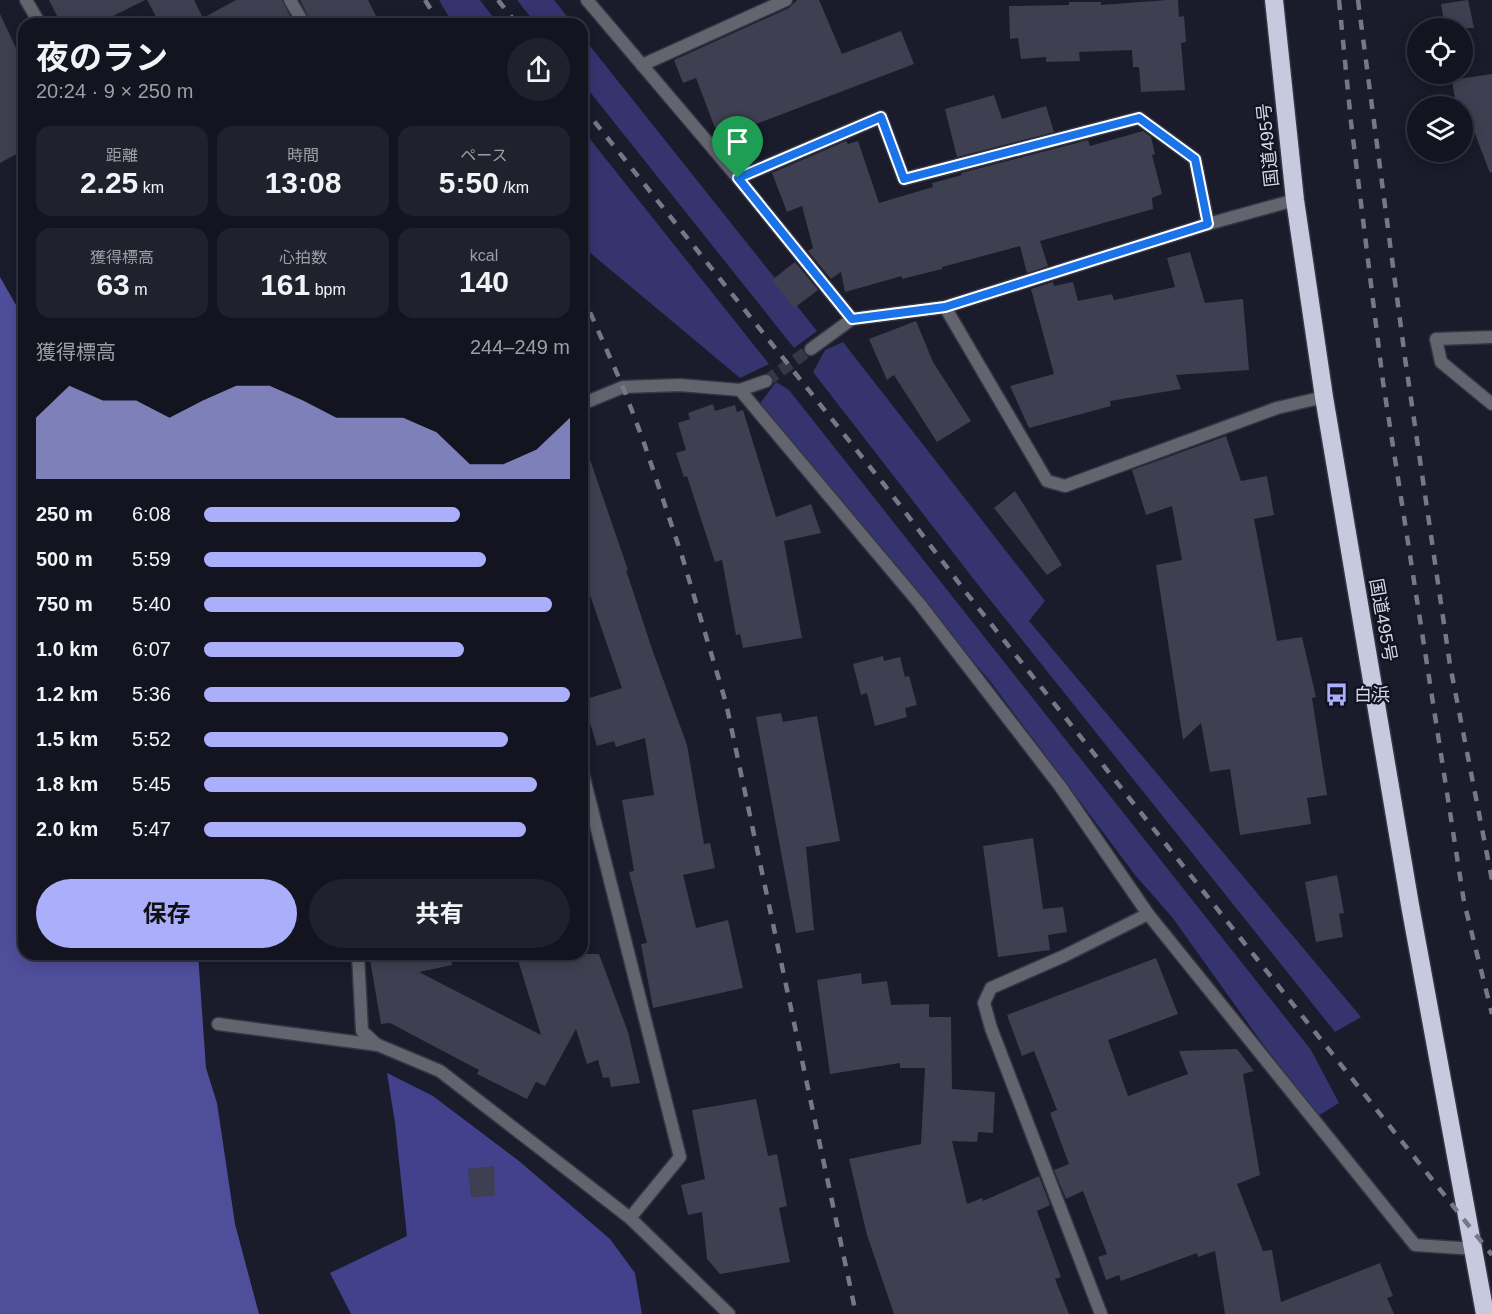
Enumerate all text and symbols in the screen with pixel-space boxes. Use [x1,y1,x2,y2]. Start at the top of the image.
map controls [1407,18,1473,162]
button: locate [1407,18,1473,84]
button: share [507,38,570,101]
text: 夜のラン [36,39,168,76]
text: 20:24 · 9 × 250 m [36,80,193,102]
button: layers [1407,96,1473,162]
street label: 国道495号 [1254,102,1282,188]
pin [712,116,763,178]
icon: arrive [721,125,754,158]
text: 距離 [106,147,138,164]
text: 時間 [287,147,319,164]
text: ペース [460,147,508,164]
text: 2.25 [80,166,138,199]
text: 13:08 [265,166,341,199]
text: 5:50 [439,166,499,199]
text: km [138,179,164,196]
text: /km [499,179,529,196]
text: kcal [470,247,498,264]
text: 獲得標高 [90,249,154,266]
text: 心拍数 [279,249,327,266]
text: 140 [459,265,509,298]
text: 63 [96,268,130,301]
text: 161 [260,268,310,301]
text: m [130,281,148,298]
text: bpm [310,281,346,298]
text: 244–249 m [470,336,570,358]
text: 獲得標高 [36,341,116,363]
text: 250 m [36,503,93,525]
text: 6:08 [132,503,171,525]
text: 500 m [36,548,93,570]
text: 5:59 [132,548,171,570]
street label: 国道495号 [1366,577,1400,663]
text: 750 m [36,593,93,615]
text: 5:40 [132,593,171,615]
text: 1.0 km [36,638,98,660]
text: 6:07 [132,638,171,660]
bus stop icon: 白浜 [1323,682,1349,708]
text: 1.2 km [36,683,98,705]
text: 5:36 [132,683,171,705]
place label: 白浜 [1354,685,1390,705]
text: 1.5 km [36,728,98,750]
text: 5:52 [132,728,171,750]
text: 1.8 km [36,773,98,795]
text: 5:45 [132,773,171,795]
text: 2.0 km [36,818,98,840]
text: 5:47 [132,818,171,840]
button: 保存 [36,879,297,948]
button: 共有 [309,879,570,948]

